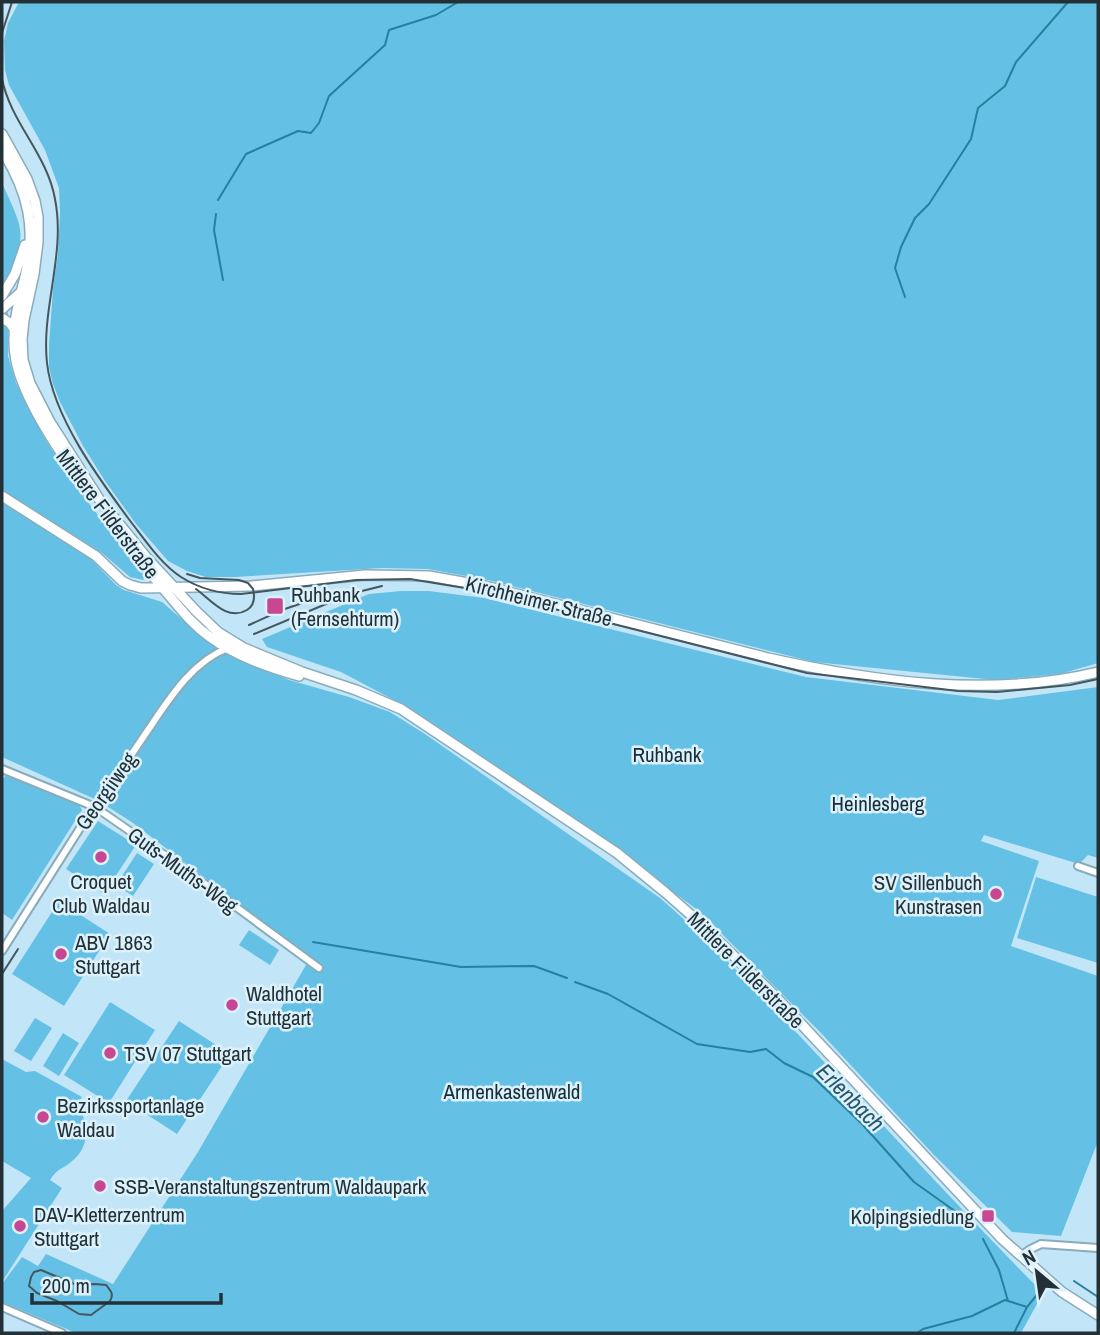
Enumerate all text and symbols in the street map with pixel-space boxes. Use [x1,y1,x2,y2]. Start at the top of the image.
street label: Mittlere Filderstraße [50,443,166,585]
street label: Kirchheimer Straße [463,569,615,633]
place label: Ruhbank (Fernsehturm) [291,580,399,633]
marker: Ruhbank (Fernsehturm) [265,596,285,616]
park label: Ruhbank [633,740,702,769]
street label: Georgiiweg [69,746,144,836]
park label: Heinlesberg [832,789,925,818]
street label: Guts-Muths-Weg [122,820,244,920]
marker: Croquet Club Waldau [93,849,109,865]
place label: Croquet Club Waldau [52,867,150,920]
place label: SV Sillenbuch Kunstrasen [874,868,982,921]
marker: SV Sillenbuch Kunstrasen [988,886,1004,902]
street label: Mittlere Filderstraße [681,905,811,1035]
place label: ABV 1863 Stuttgart [74,928,153,981]
marker: ABV 1863 Stuttgart [53,946,69,962]
place label: Waldhotel Stuttgart [246,979,322,1032]
marker: Waldhotel Stuttgart [224,997,240,1013]
place label: TSV 07 Stuttgart [124,1039,252,1068]
marker: TSV 07 Stuttgart [102,1045,118,1061]
water label: Erlenbach [810,1056,892,1138]
park label: Armenkastenwald [443,1077,580,1106]
place label: Bezirkssportanlage Waldau [57,1091,204,1144]
marker: Bezirkssportanlage Waldau [35,1109,51,1125]
place label: SSB-Veranstaltungszentrum Waldaupark [114,1172,427,1201]
marker: SSB-Veranstaltungszentrum Waldaupark [92,1178,108,1194]
place label: DAV-Kletterzentrum Stuttgart [34,1200,185,1253]
place label: Kolpingsiedlung [850,1202,974,1231]
marker: Kolpingsiedlung [980,1208,996,1224]
marker: DAV-Kletterzentrum Stuttgart [12,1218,28,1234]
north arrow [1002,1237,1072,1307]
text: N [1018,1243,1040,1271]
scale bar [32,1262,220,1306]
text: 200 m [42,1271,90,1300]

